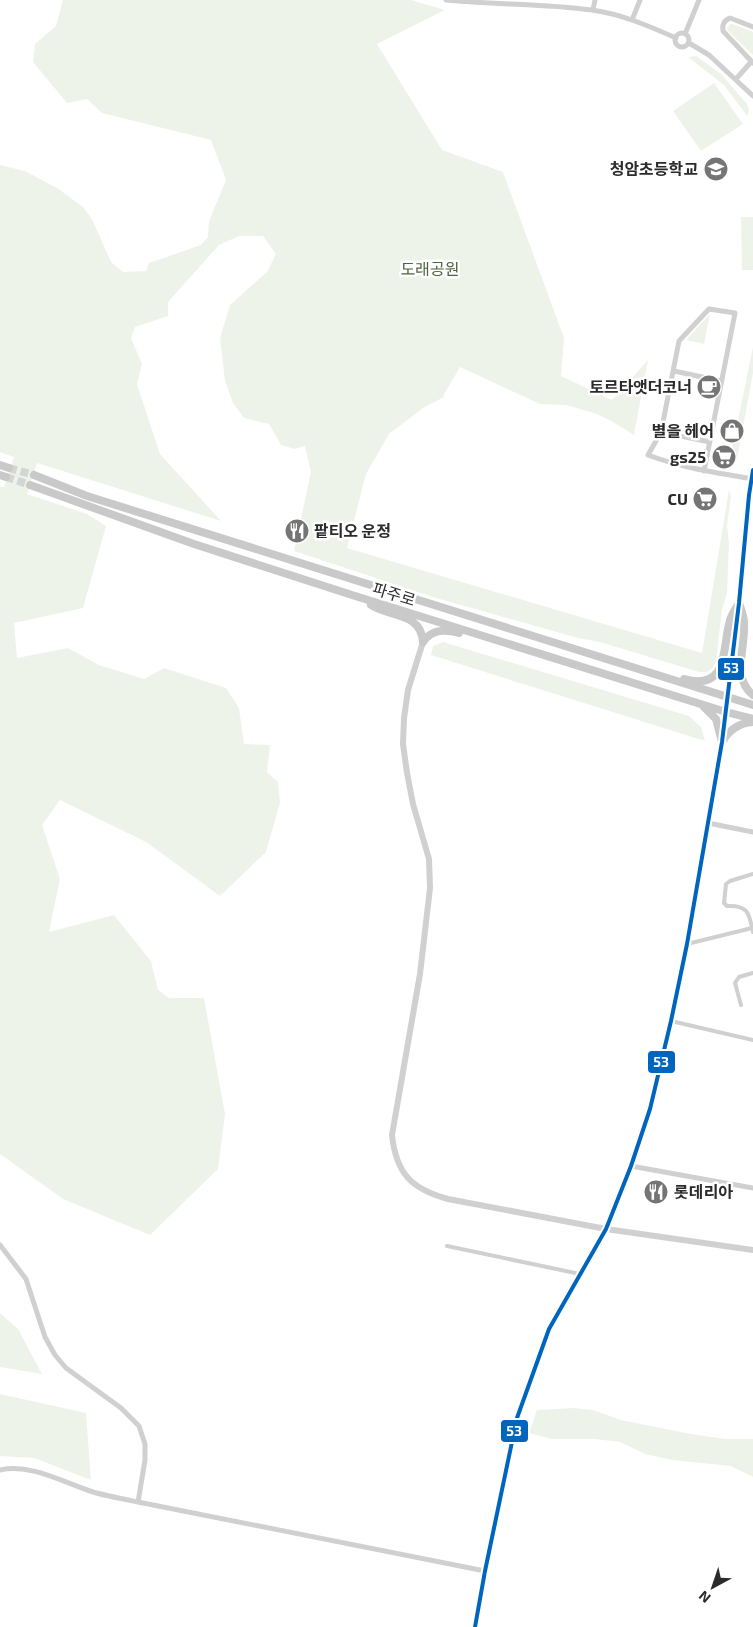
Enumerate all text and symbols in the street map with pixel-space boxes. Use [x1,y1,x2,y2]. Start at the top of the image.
school or university icon: 청암초등학교 [703,156,729,182]
place label: 청암초등학교 [610,159,698,178]
park label: 도래공원 [401,259,459,278]
cafe icon: 토르타앳더코너 [696,374,722,400]
place label: 토르타앳더코너 [589,377,692,396]
shop icon: 별을 헤어 [719,418,745,444]
place label: 별을 헤어 [652,421,714,440]
supermarket icon: gs25 [711,444,737,470]
place label: gs25 [670,447,706,466]
supermarket icon: CU [692,486,718,512]
place label: CU [668,489,688,508]
restaurant icon: 팥티오 운정 [284,518,310,544]
place label: 팥티오 운정 [314,521,391,540]
street label: 파주로 [370,578,418,609]
line badge: 53 [717,657,745,681]
text: 53 [723,659,739,676]
line badge: 53 [647,1050,676,1074]
text: 53 [653,1053,669,1070]
restaurant icon: 롯데리아 [643,1179,669,1205]
place label: 롯데리아 [674,1182,733,1201]
line badge: 53 [500,1419,529,1443]
text: 53 [506,1422,522,1439]
north arrow [688,1562,738,1612]
text: N [695,1588,714,1607]

